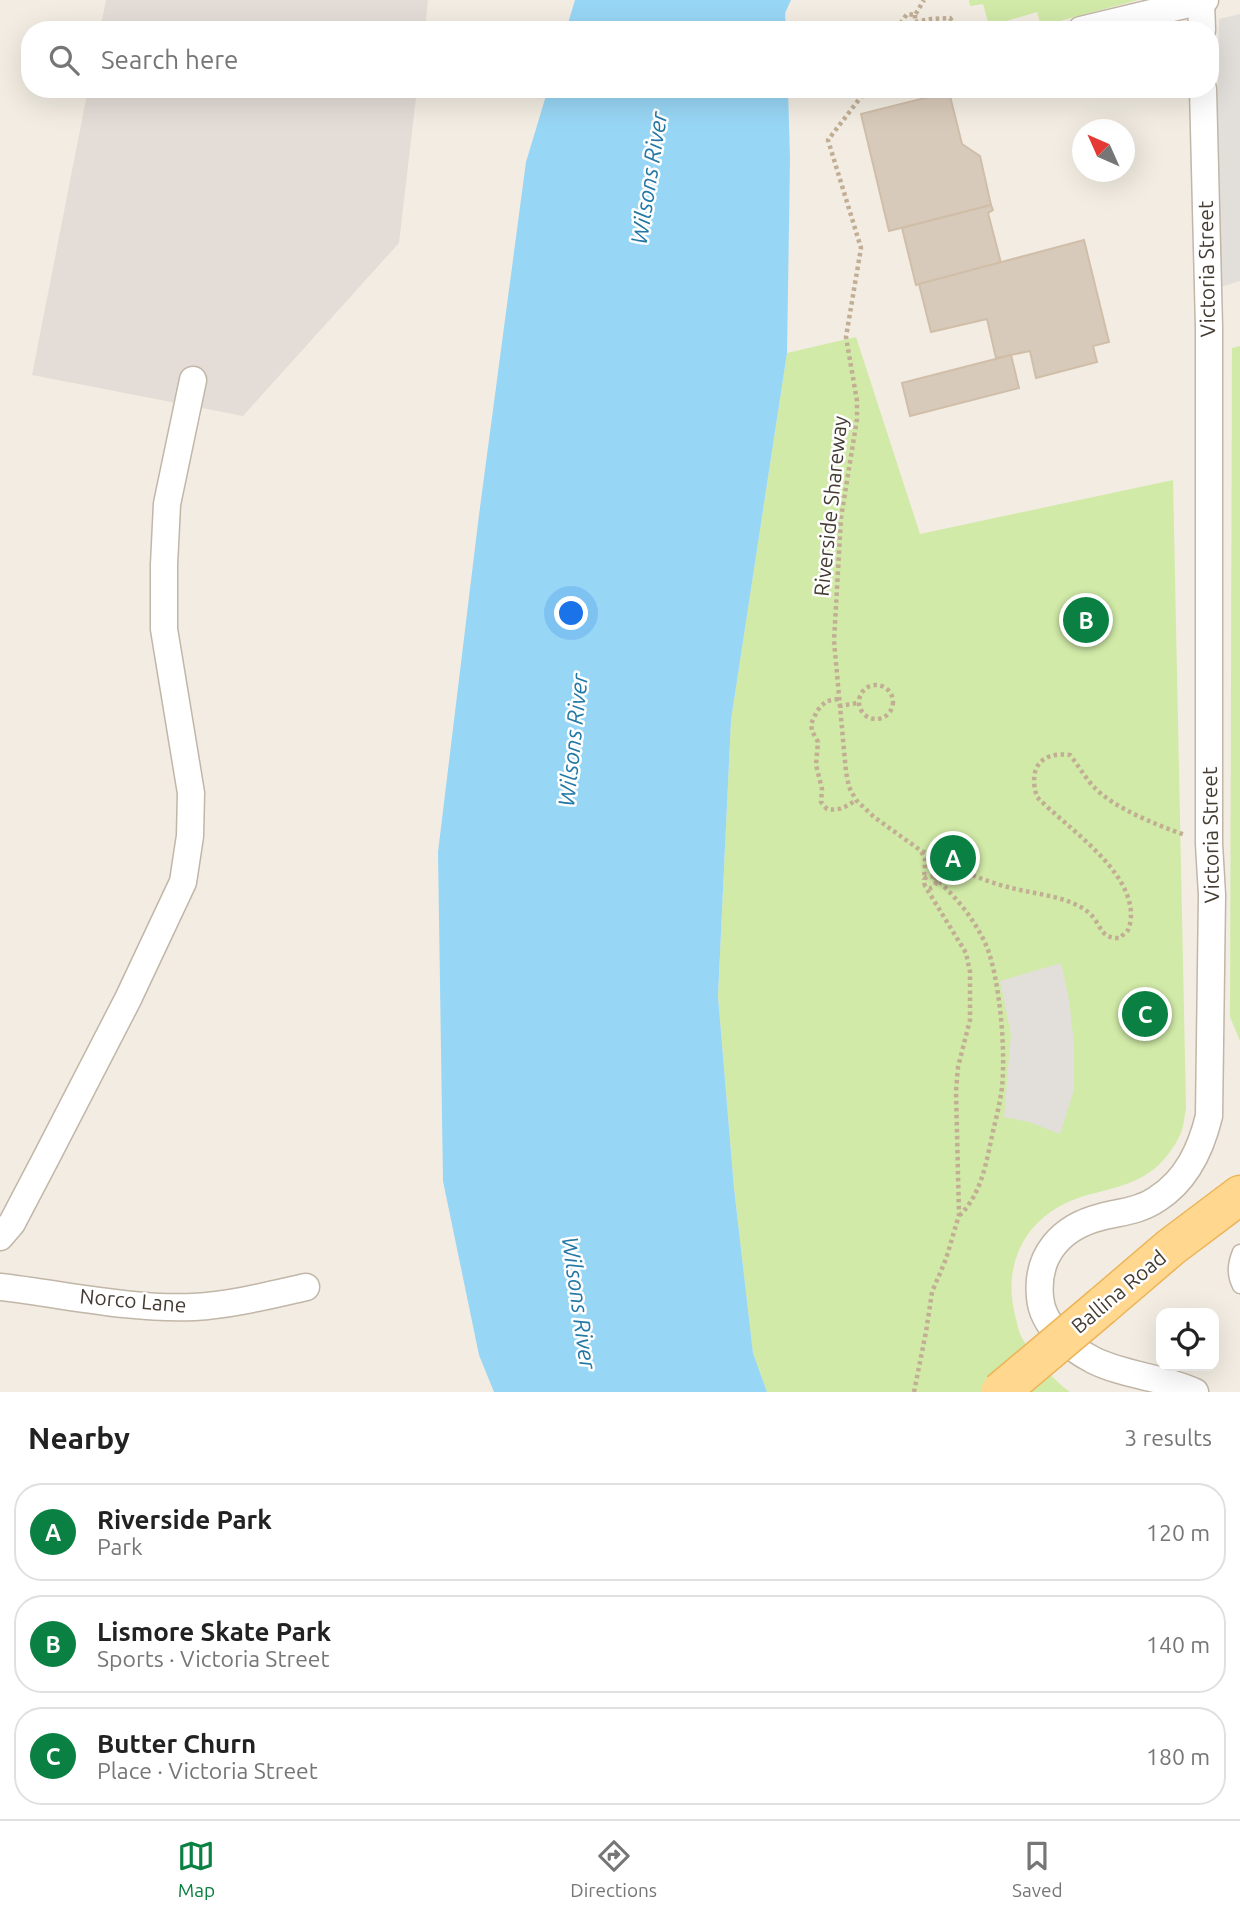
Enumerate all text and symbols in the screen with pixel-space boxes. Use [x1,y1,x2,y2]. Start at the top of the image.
search box [21,21,1219,98]
icon: search [45,41,83,79]
text: Search here [101,45,238,74]
water label: Wilsons River [626,109,671,246]
north arrow [1072,119,1135,182]
street label: Victoria Street [1193,200,1219,338]
street label: Riverside Shareway [809,414,851,597]
pin: B [1063,594,1109,646]
your location [554,596,588,630]
water label: Wilsons River [553,671,592,808]
street label: Victoria Street [1197,766,1223,904]
pin: A [930,832,976,884]
pin: C [1122,988,1168,1040]
water label: Wilsons River [558,1235,601,1372]
street label: Ballina Road [1066,1245,1171,1338]
street label: Norco Lane [79,1283,187,1317]
map controls [1156,1308,1219,1371]
button: locate [1156,1308,1219,1371]
text: Nearby [28,1421,130,1455]
text: 3 results [1124,1425,1212,1450]
text: Riverside Park [97,1505,272,1534]
text: A [45,1520,61,1545]
text: 120 m [1146,1520,1210,1545]
text: Park [97,1534,143,1559]
text: Lismore Skate Park [97,1617,331,1646]
text: B [45,1632,61,1657]
text: 140 m [1146,1632,1210,1657]
text: Sports · Victoria Street [97,1646,330,1671]
text: Butter Churn [97,1729,256,1758]
text: C [46,1744,60,1769]
text: 180 m [1146,1744,1210,1769]
text: Place · Victoria Street [97,1758,318,1783]
tab: Map [177,1837,215,1901]
tab: Directions [570,1837,657,1901]
tab: Saved [1012,1837,1063,1901]

